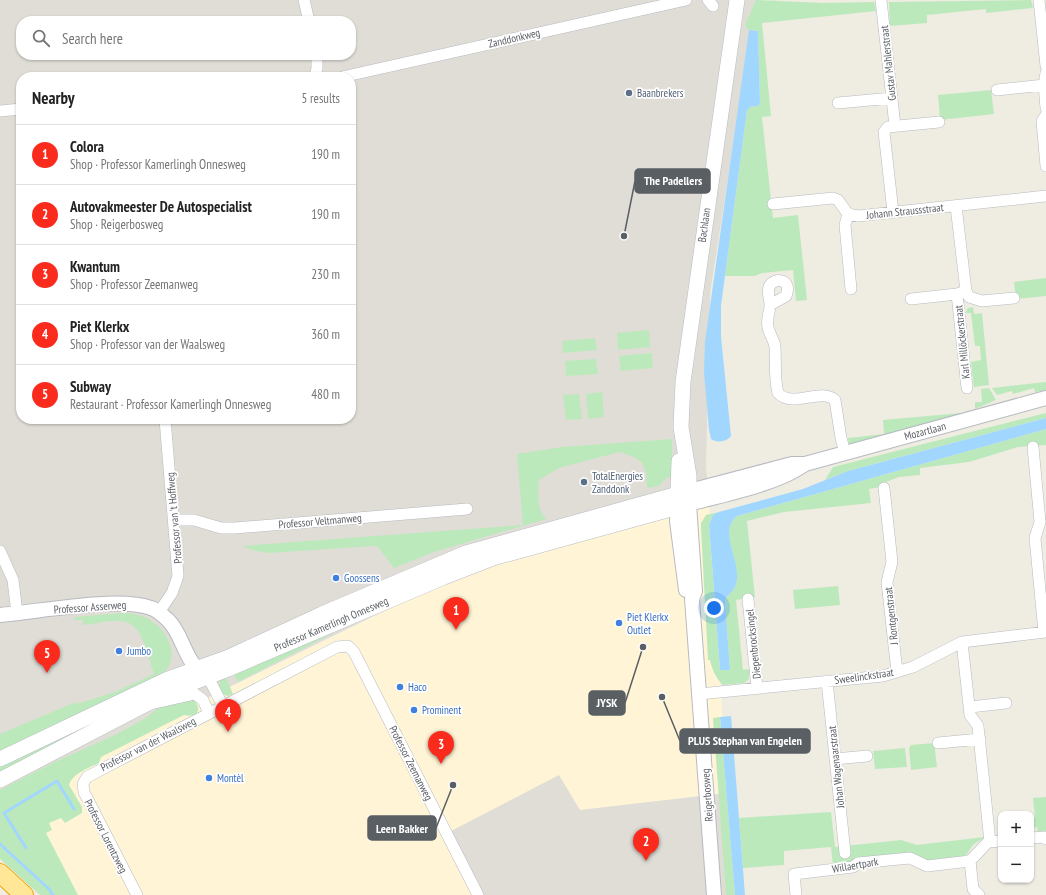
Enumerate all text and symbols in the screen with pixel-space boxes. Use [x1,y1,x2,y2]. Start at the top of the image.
search box [16,16,356,60]
street label: Zanddonkweg [487,25,542,51]
street label: Gustav Mahlerstraat [877,25,899,101]
icon: search [30,27,52,49]
text: Search here [62,29,123,48]
place label: Baanbrekers [637,86,684,100]
text: Nearby [32,87,75,109]
marker: Baanbrekers [624,88,634,98]
text: 5 results [301,90,340,107]
text: Colora [70,137,104,156]
text: 1 [42,146,48,163]
text: 190 m [311,146,340,163]
text: Shop · Professor Kamerlingh Onnesweg [70,156,246,173]
callout: The Padellers [635,169,710,193]
text: The Padellers [644,173,702,188]
text: Autovakmeester De Autospecialist [70,197,252,216]
street label: Johann Straussstraat [865,200,944,222]
text: 2 [42,206,48,223]
text: 190 m [311,206,340,223]
street label: Bachlaan [695,207,713,243]
text: Shop · Reigerbosweg [70,216,163,233]
text: Kwantum [70,257,120,276]
text: 3 [42,266,48,283]
text: 230 m [311,266,340,283]
text: Shop · Professor Zeemanweg [70,276,198,293]
street label: Karl Millöckerstraat [951,304,973,380]
text: Piet Klerkx [70,317,129,336]
text: 4 [42,326,48,343]
text: 360 m [311,326,340,343]
text: Shop · Professor van der Waalsweg [70,336,225,353]
text: Subway [70,377,111,396]
text: 5 [42,386,48,403]
text: 480 m [311,386,340,403]
text: Restaurant · Professor Kamerlingh Onnesweg [70,396,271,413]
street label: Mozartlaan [903,419,947,443]
place label: TotalEnergies Zanddonk [592,469,643,496]
street label: Professor van 't Hoffweg [163,472,185,564]
marker: TotalEnergies Zanddonk [579,477,589,487]
street label: Professor Veltmanweg [278,510,362,532]
place label: Goossens [344,571,380,585]
marker: Goossens [331,573,341,583]
street label: J Rontgenstraat [881,586,901,647]
street label: Professor Kamerlingh Onnesweg [272,593,390,654]
street label: Professor Asserweg [53,597,127,617]
pin: 1 [443,597,469,630]
your location [704,598,724,618]
street label: Diepenbrocksingel [742,608,764,680]
place label: Piet Klerkx Outlet [627,610,669,637]
marker: Piet Klerkx Outlet [614,618,624,628]
pin: 5 [34,640,60,673]
place label: Jumbo [126,644,151,658]
marker: Jumbo [114,646,124,656]
street label: Sweelinckstraat [833,665,895,687]
place label: Haco [408,680,427,694]
marker: Haco [395,682,405,692]
callout: JYSK [589,691,625,715]
text: JYSK [596,695,618,710]
pin: 4 [215,699,241,732]
place label: Prominent [422,703,461,717]
marker: Prominent [409,705,419,715]
street label: Professor van der Waalsweg [98,714,198,774]
street label: Professor Zeemanweg [386,723,436,803]
street label: Johan Wagenaarstraat [825,725,847,810]
callout: PLUS Stephan van Engelen [680,729,810,753]
pin: 3 [428,731,454,764]
text: PLUS Stephan van Engelen [688,733,802,748]
street label: Reigerbosweg [698,768,716,822]
place label: Montèl [217,771,244,785]
marker: Montèl [204,773,214,783]
street label: Professor Lorentzweg [81,797,131,875]
map controls [998,811,1034,883]
button: + [998,811,1034,847]
callout: Leen Bakker [368,816,436,840]
text: Leen Bakker [376,821,429,836]
pin: 2 [633,828,659,861]
button: − [998,847,1034,883]
street label: Willaertpark [831,854,880,876]

